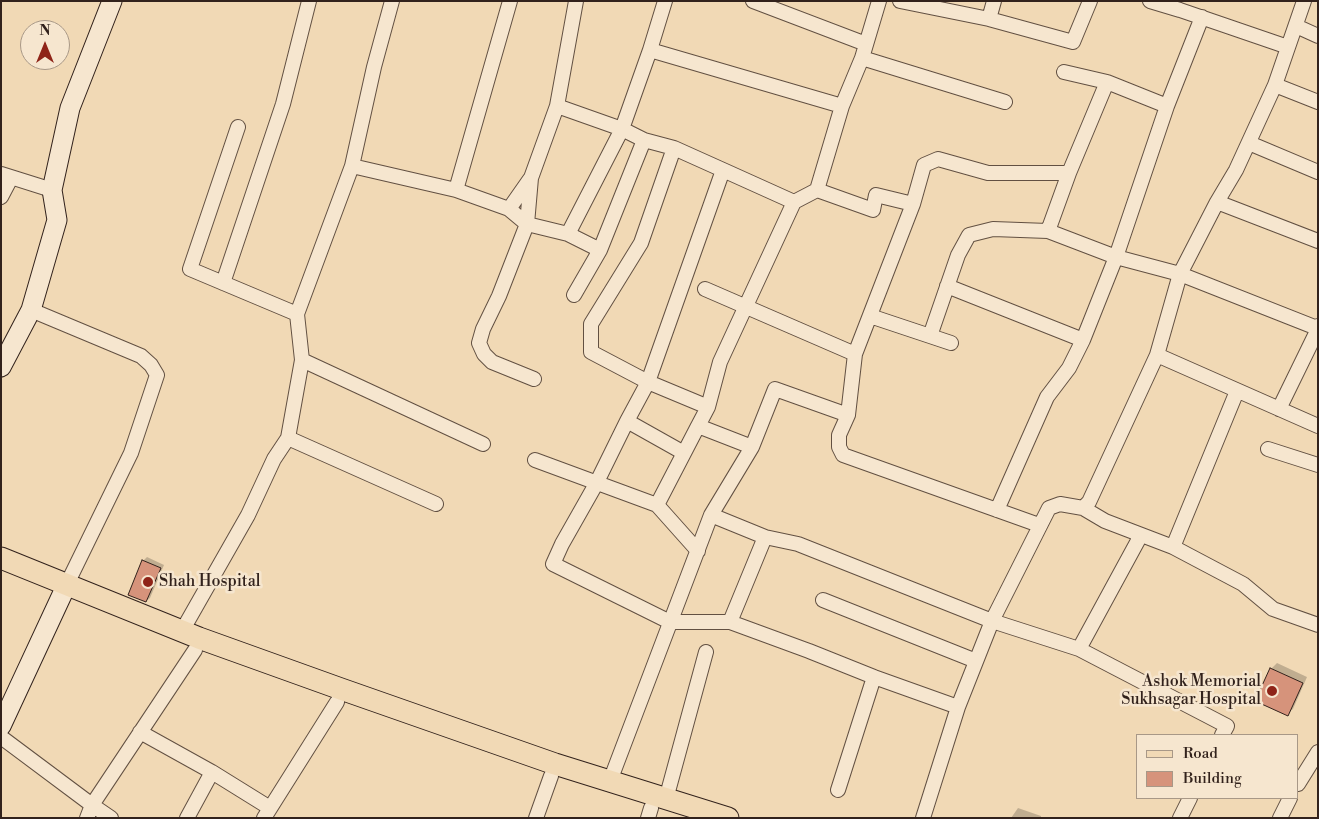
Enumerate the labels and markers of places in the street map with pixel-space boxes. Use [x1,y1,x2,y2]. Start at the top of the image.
place label: Shah Hospital [159,572,261,592]
marker: Shah Hospital [141,575,155,589]
place label: Ashok Memorial Sukhsagar Hospital [1121,672,1261,710]
marker: Ashok Memorial Sukhsagar Hospital [1265,684,1279,698]

